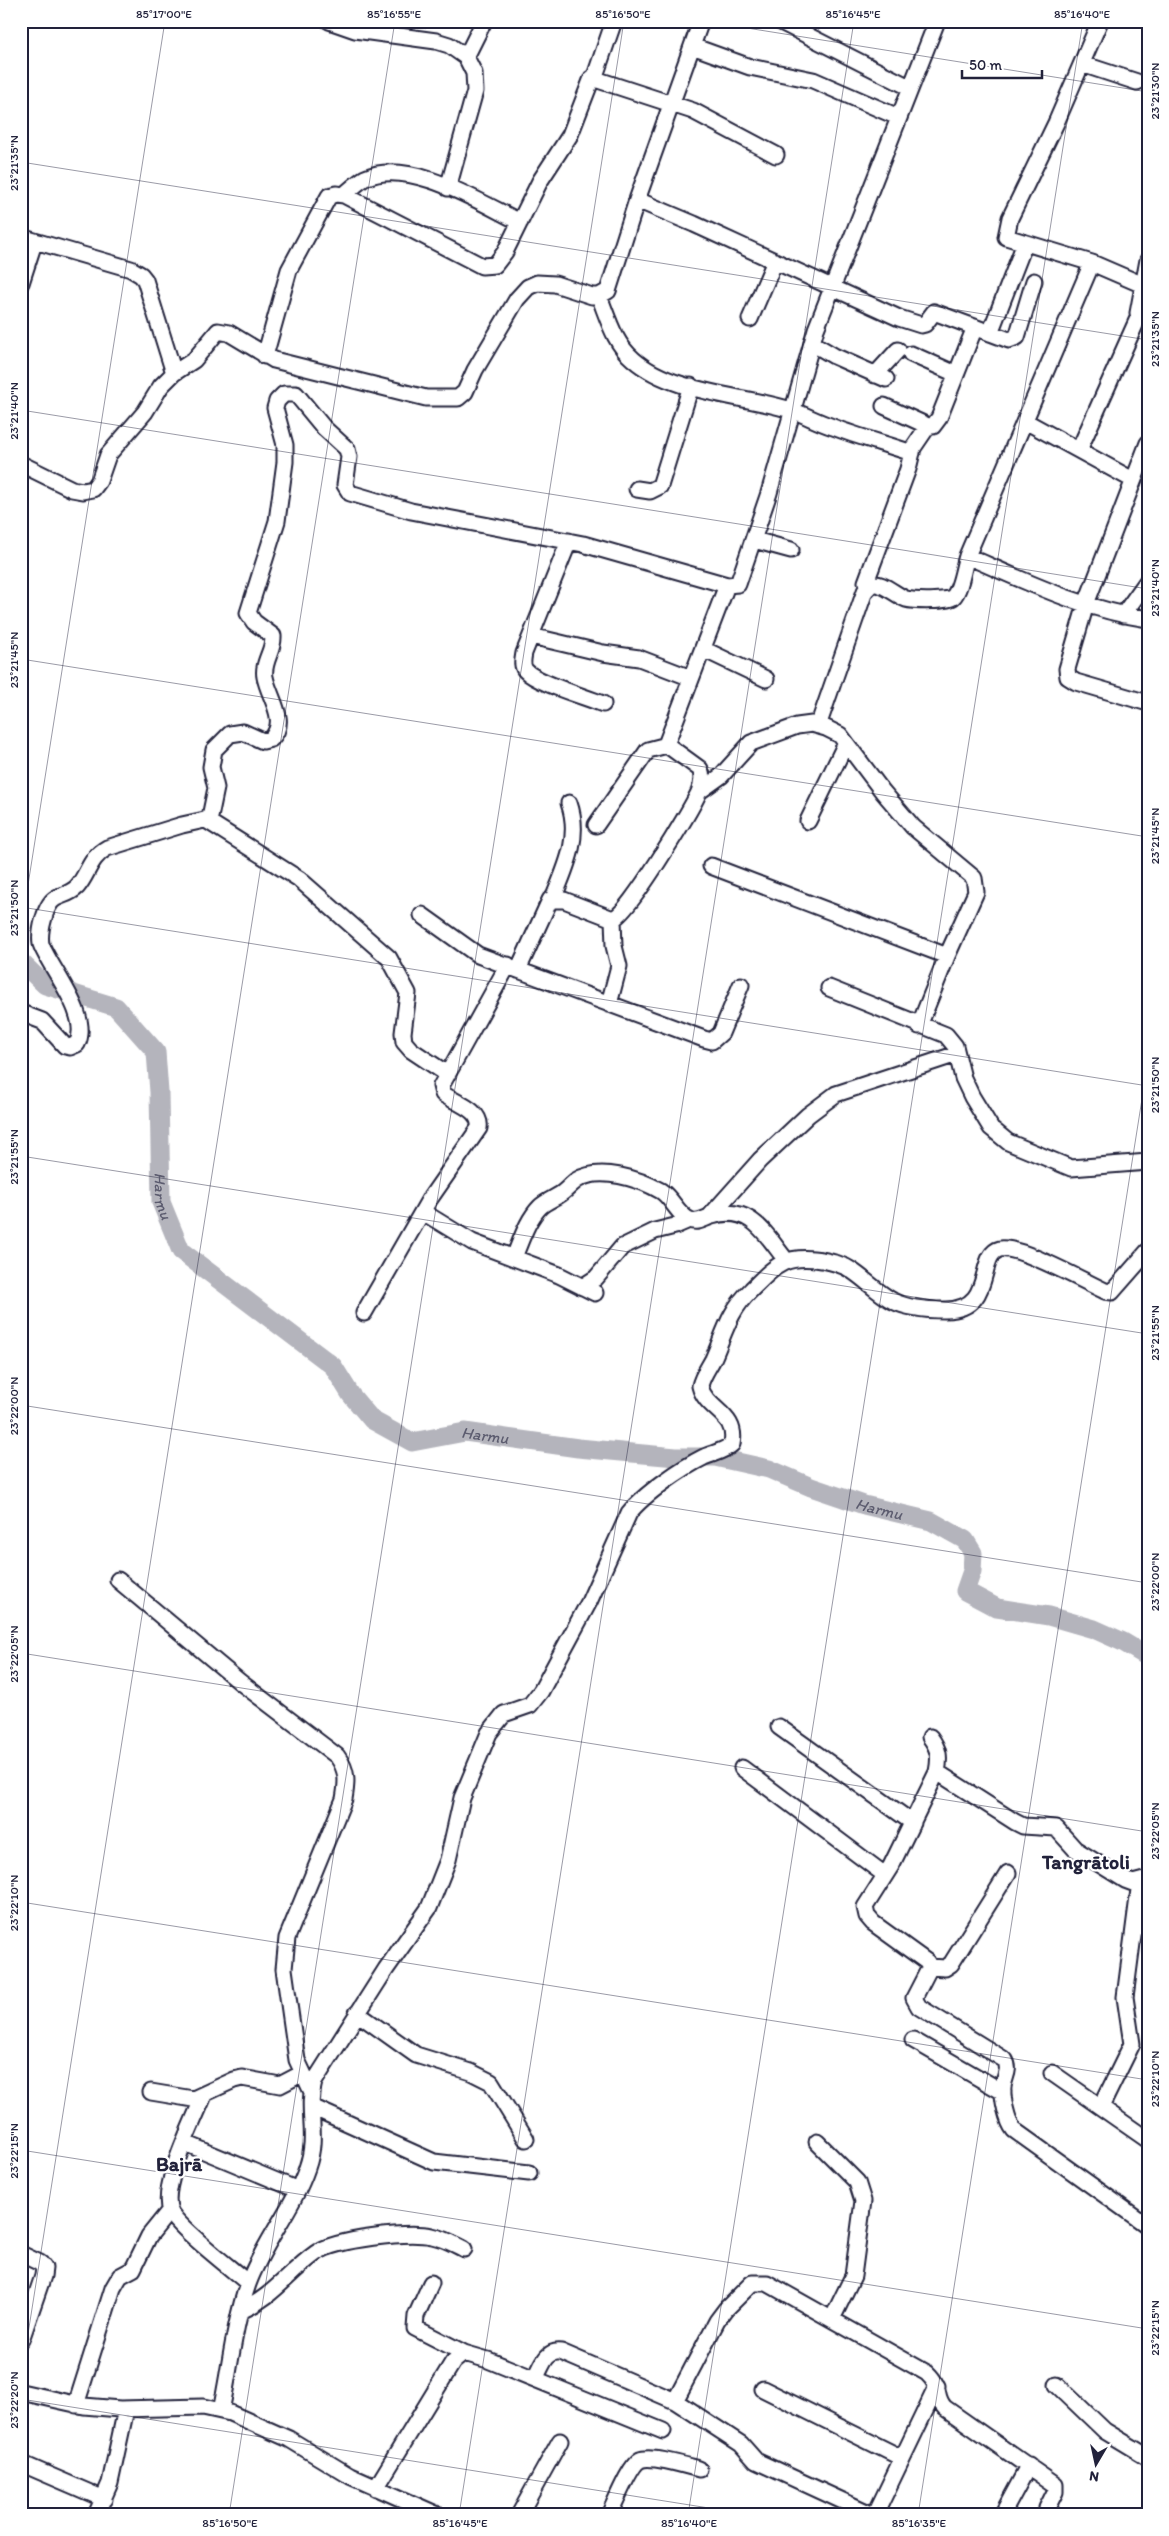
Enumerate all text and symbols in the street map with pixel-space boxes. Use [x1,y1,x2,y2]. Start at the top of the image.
text: 85°17'00"E [136,7,192,21]
text: 85°16'55"E [367,7,421,21]
text: 85°16'50"E [595,7,651,21]
text: 85°16'45"E [825,7,881,21]
text: 85°16'40"E [1054,7,1110,21]
scale bar [962,48,1042,80]
text: 50 m [969,56,1002,74]
text: 23°21'30"N [1148,63,1162,119]
text: 23°21'35"N [7,135,21,191]
text: 23°21'35"N [1148,311,1162,367]
text: 23°21'40"N [7,382,21,440]
text: 23°21'40"N [1148,559,1162,617]
text: 23°21'45"N [7,632,21,688]
text: 23°21'45"N [1148,808,1162,864]
text: 23°21'50"N [7,880,21,936]
text: 23°21'50"N [1148,1057,1162,1113]
text: 23°21'55"N [7,1129,21,1185]
water label: Harmu [151,1172,177,1222]
text: 23°21'55"N [1148,1305,1162,1361]
text: 23°22'00"N [7,1377,21,1435]
water label: Harmu [460,1422,510,1448]
water label: Harmu [853,1493,905,1523]
text: 23°22'00"N [1148,1553,1162,1611]
text: 23°22'05"N [7,1625,21,1683]
text: 23°22'05"N [1148,1802,1162,1860]
district label: Tangrātoli [1041,1850,1130,1875]
text: 23°22'10"N [7,1875,21,1931]
text: 23°22'10"N [1148,2051,1162,2107]
text: 23°22'15"N [7,2123,21,2179]
district label: Bajrā [156,2152,203,2177]
text: 23°22'15"N [1148,2300,1162,2356]
text: 23°22'20"N [7,2371,21,2429]
north arrow [1072,2438,1122,2488]
text: N [1088,2467,1100,2485]
text: 85°16'50"E [202,2516,258,2530]
text: 85°16'45"E [432,2516,488,2530]
text: 85°16'40"E [661,2516,717,2530]
text: 85°16'35"E [892,2516,947,2530]

